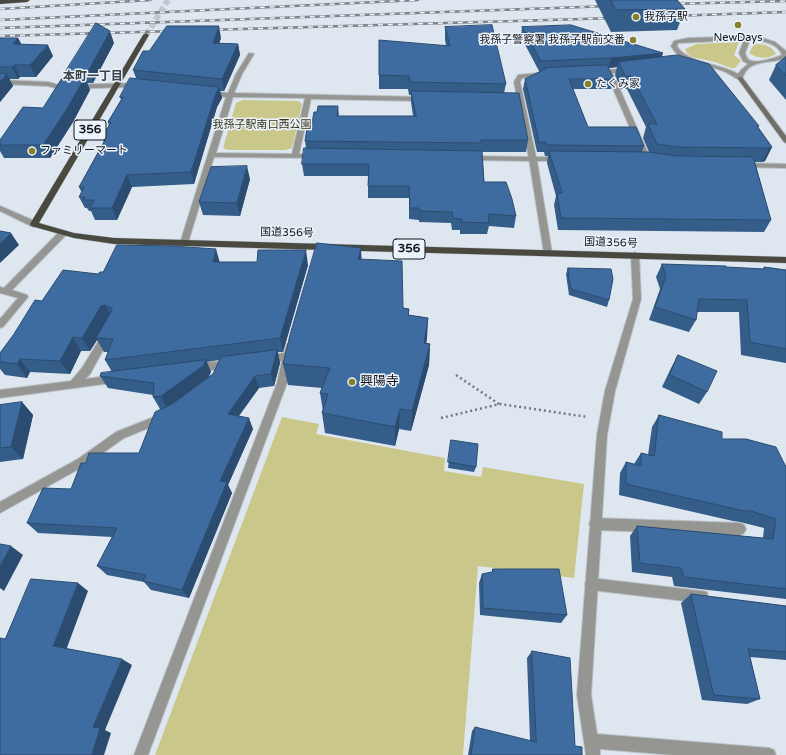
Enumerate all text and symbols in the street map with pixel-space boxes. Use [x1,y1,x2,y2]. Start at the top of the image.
place label: 我孫子駅 [644,10,688,24]
marker: 我孫子駅 [631,12,641,22]
marker: NewDays [733,20,743,30]
place label: NewDays [714,31,762,45]
place label: 我孫子警察署 我孫子駅前交番 [479,33,625,47]
marker: 我孫子警察署 我孫子駅前交番 [628,35,638,45]
district label: 本町一丁目 [63,70,123,84]
place label: たくみ家 [596,77,640,91]
marker: たくみ家 [583,79,593,89]
park label: 我孫子駅南口西公園 [213,118,311,132]
road number: 356 [74,120,106,140]
place label: ファミリーマート [40,144,128,158]
marker: ファミリーマート [27,146,37,156]
street label: 国道356号 [260,226,314,240]
street label: 国道356号 [584,235,638,251]
road number: 356 [393,239,425,259]
place label: 興陽寺 [360,374,399,390]
marker: 興陽寺 [347,377,357,387]

